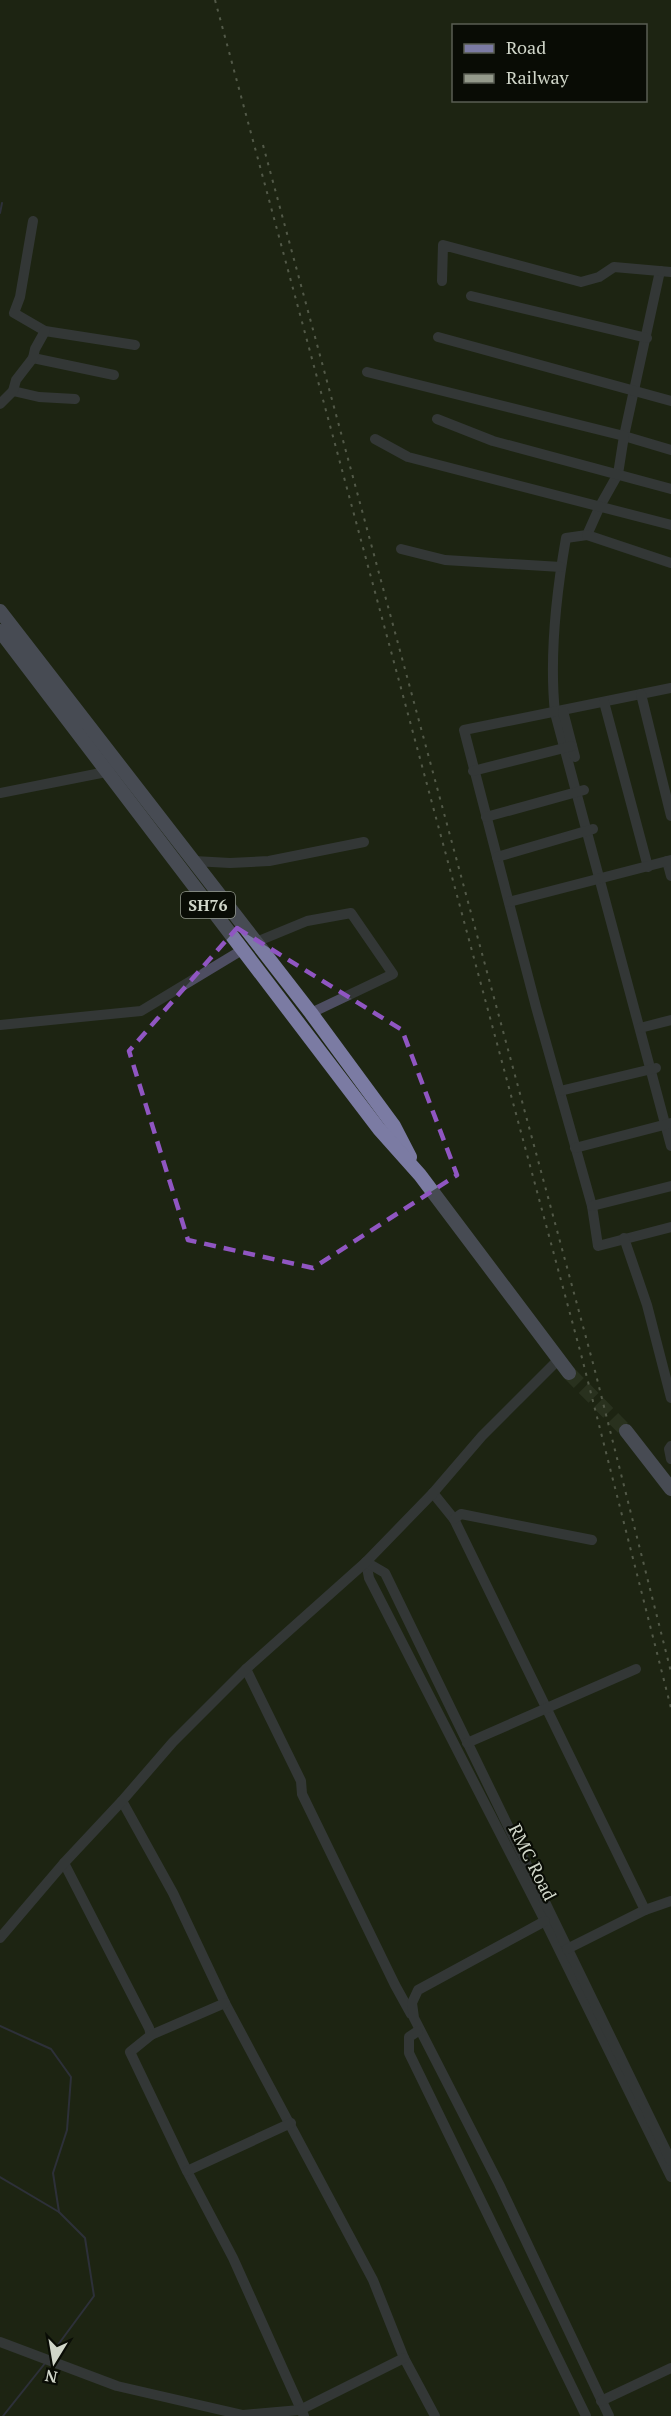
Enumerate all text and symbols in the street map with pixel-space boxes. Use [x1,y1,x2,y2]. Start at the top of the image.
legend [452,24,647,102]
text: Road [506,35,546,59]
text: Railway [506,65,570,89]
road number: SH76 [181,892,235,918]
street label: RMC Road [503,1819,563,1905]
north arrow [24,2332,84,2392]
text: N [43,2365,59,2389]

